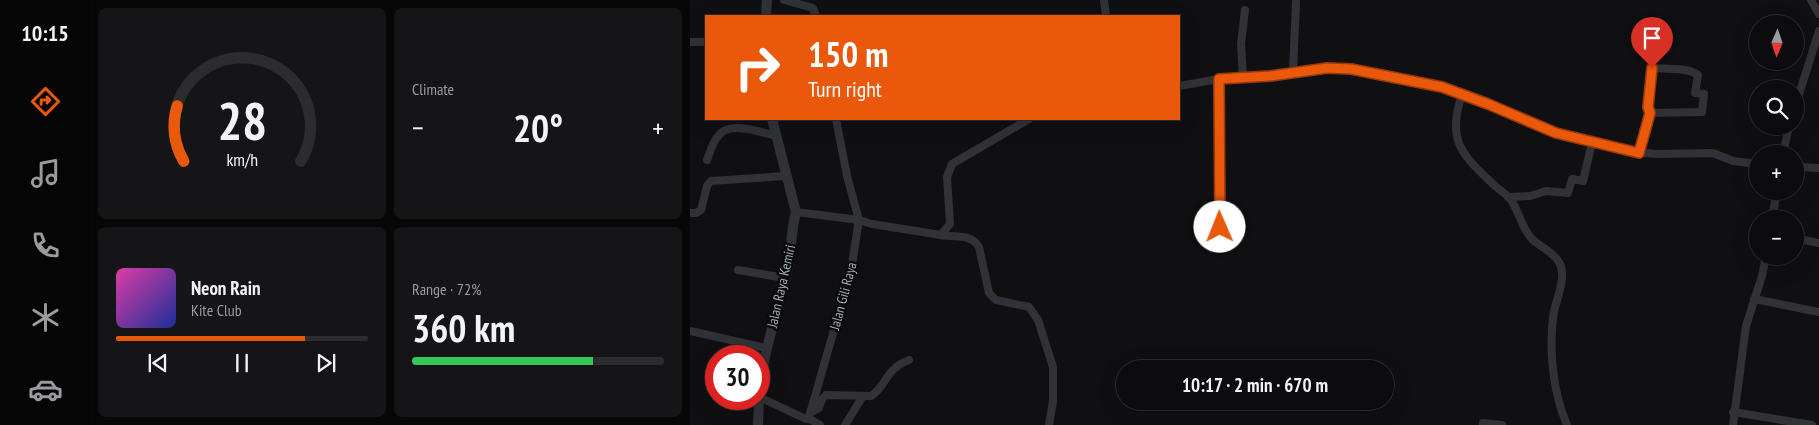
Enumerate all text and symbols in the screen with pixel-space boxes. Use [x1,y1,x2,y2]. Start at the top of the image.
north arrow [1749,15,1804,70]
map controls [1749,15,1804,265]
pin [1631,17,1673,68]
text: 10:15 [21,19,69,47]
icon: arrive [1638,24,1666,52]
text: 150 m [808,31,889,77]
icon: right [725,35,790,100]
text: Turn right [808,75,882,103]
text: Climate [412,79,454,99]
button: search [1749,80,1804,135]
icon: directions [28,84,63,119]
text: 28 [217,87,267,154]
text: 20° [513,103,563,152]
text: − [412,109,424,146]
text: + [652,109,664,146]
button: + [1749,145,1804,200]
text: km/h [226,148,258,171]
icon: music [28,156,63,191]
position arrow [1193,200,1245,252]
button: − [1749,210,1804,265]
icon: phone [28,228,63,263]
street label: Jalan Raya Kemiri [763,243,799,330]
street label: Jalan Gili Raya [825,260,861,333]
text: Neon Rain [191,276,260,300]
text: Range · 72% [412,279,481,299]
icon: climate [28,300,63,335]
text: Kite Club [191,300,242,320]
text: 360 km [412,303,515,352]
speed limit sign: 30 [705,345,770,410]
icon: previous [144,349,172,377]
icon: pause [228,349,256,377]
icon: next [312,349,340,377]
icon: car [28,372,63,407]
text: 10:17 · 2 min · 670 m [1182,373,1328,397]

